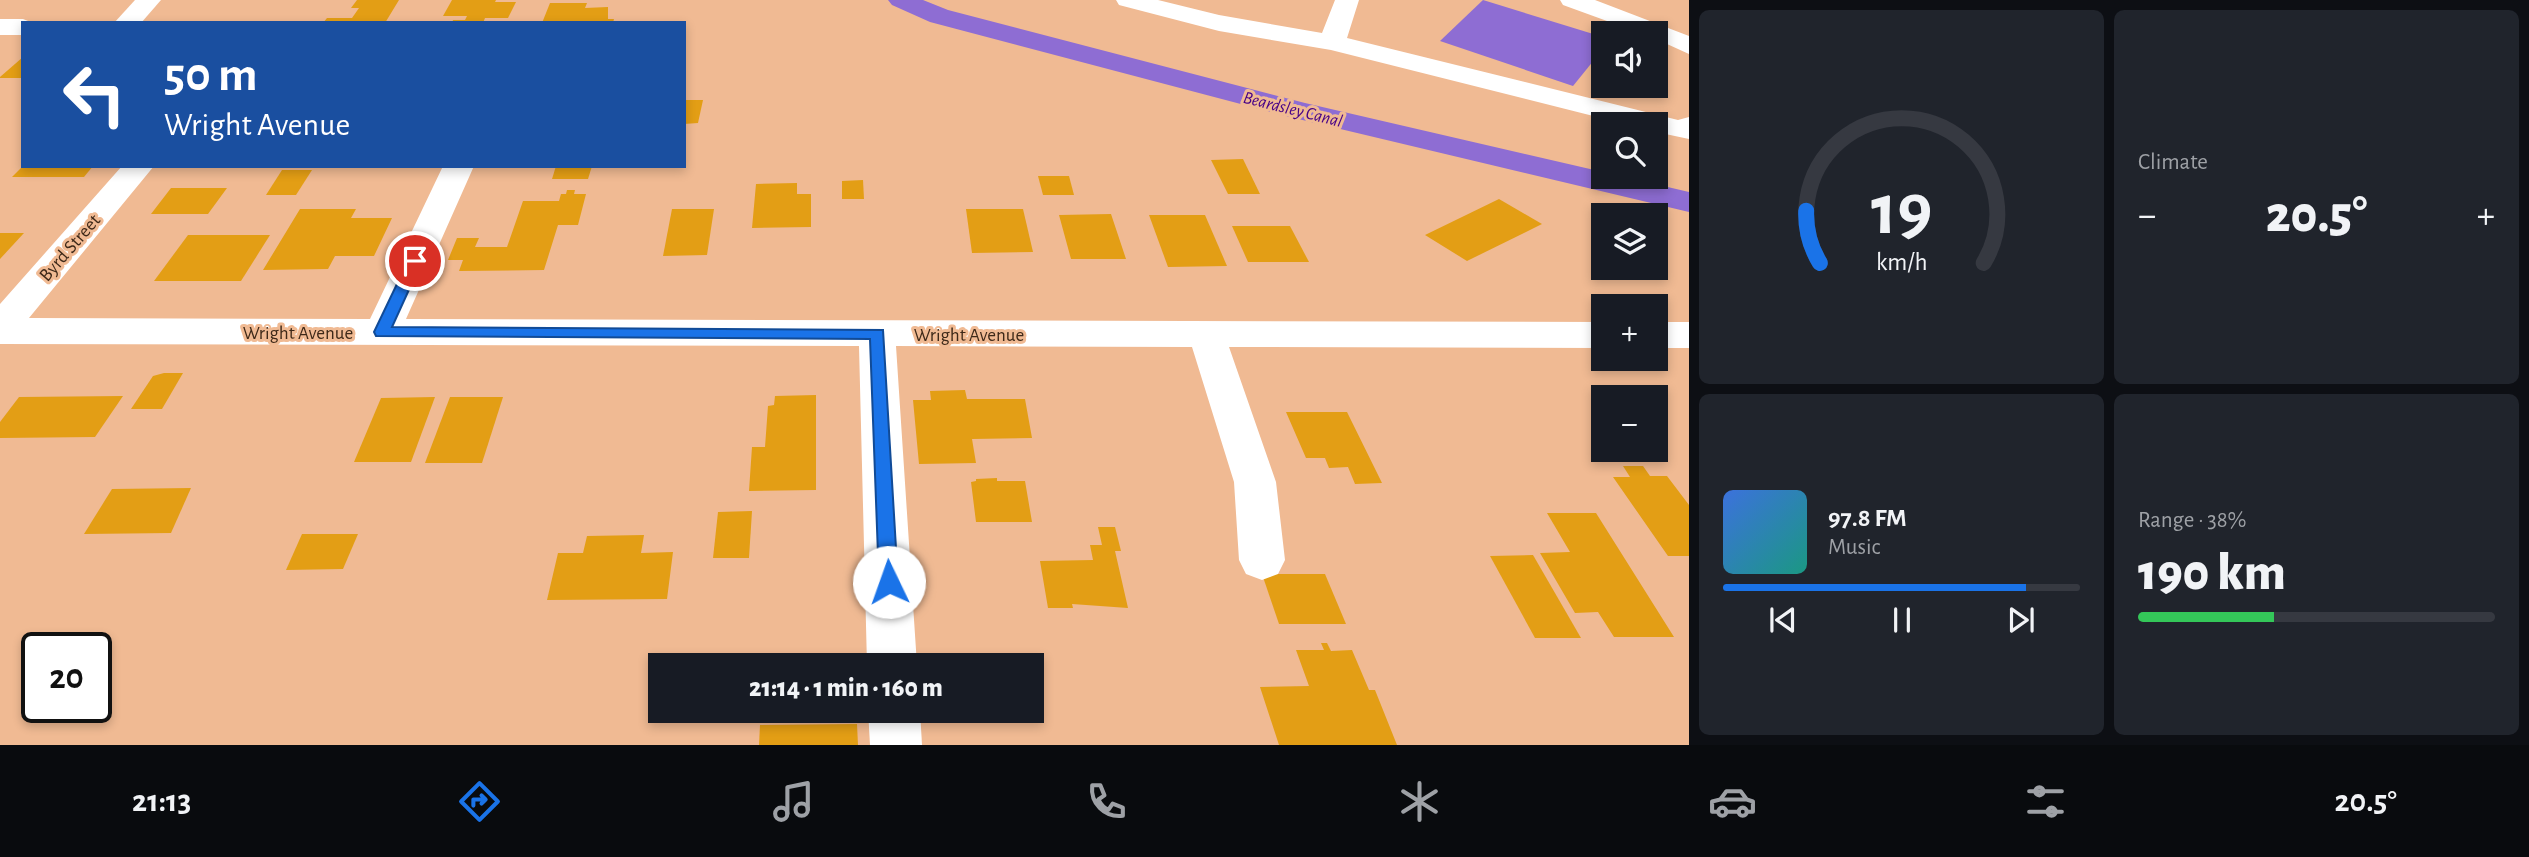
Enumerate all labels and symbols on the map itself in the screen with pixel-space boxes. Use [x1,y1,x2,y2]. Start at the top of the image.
water label: Beardsley Canal [1241,89,1344,131]
street label: Byrd Street [36,211,104,285]
pin [385,231,445,291]
street label: Wright Avenue [243,324,353,343]
street label: Wright Avenue [914,326,1024,345]
position arrow [852,545,926,619]
speed limit sign: 20 [21,632,112,723]

